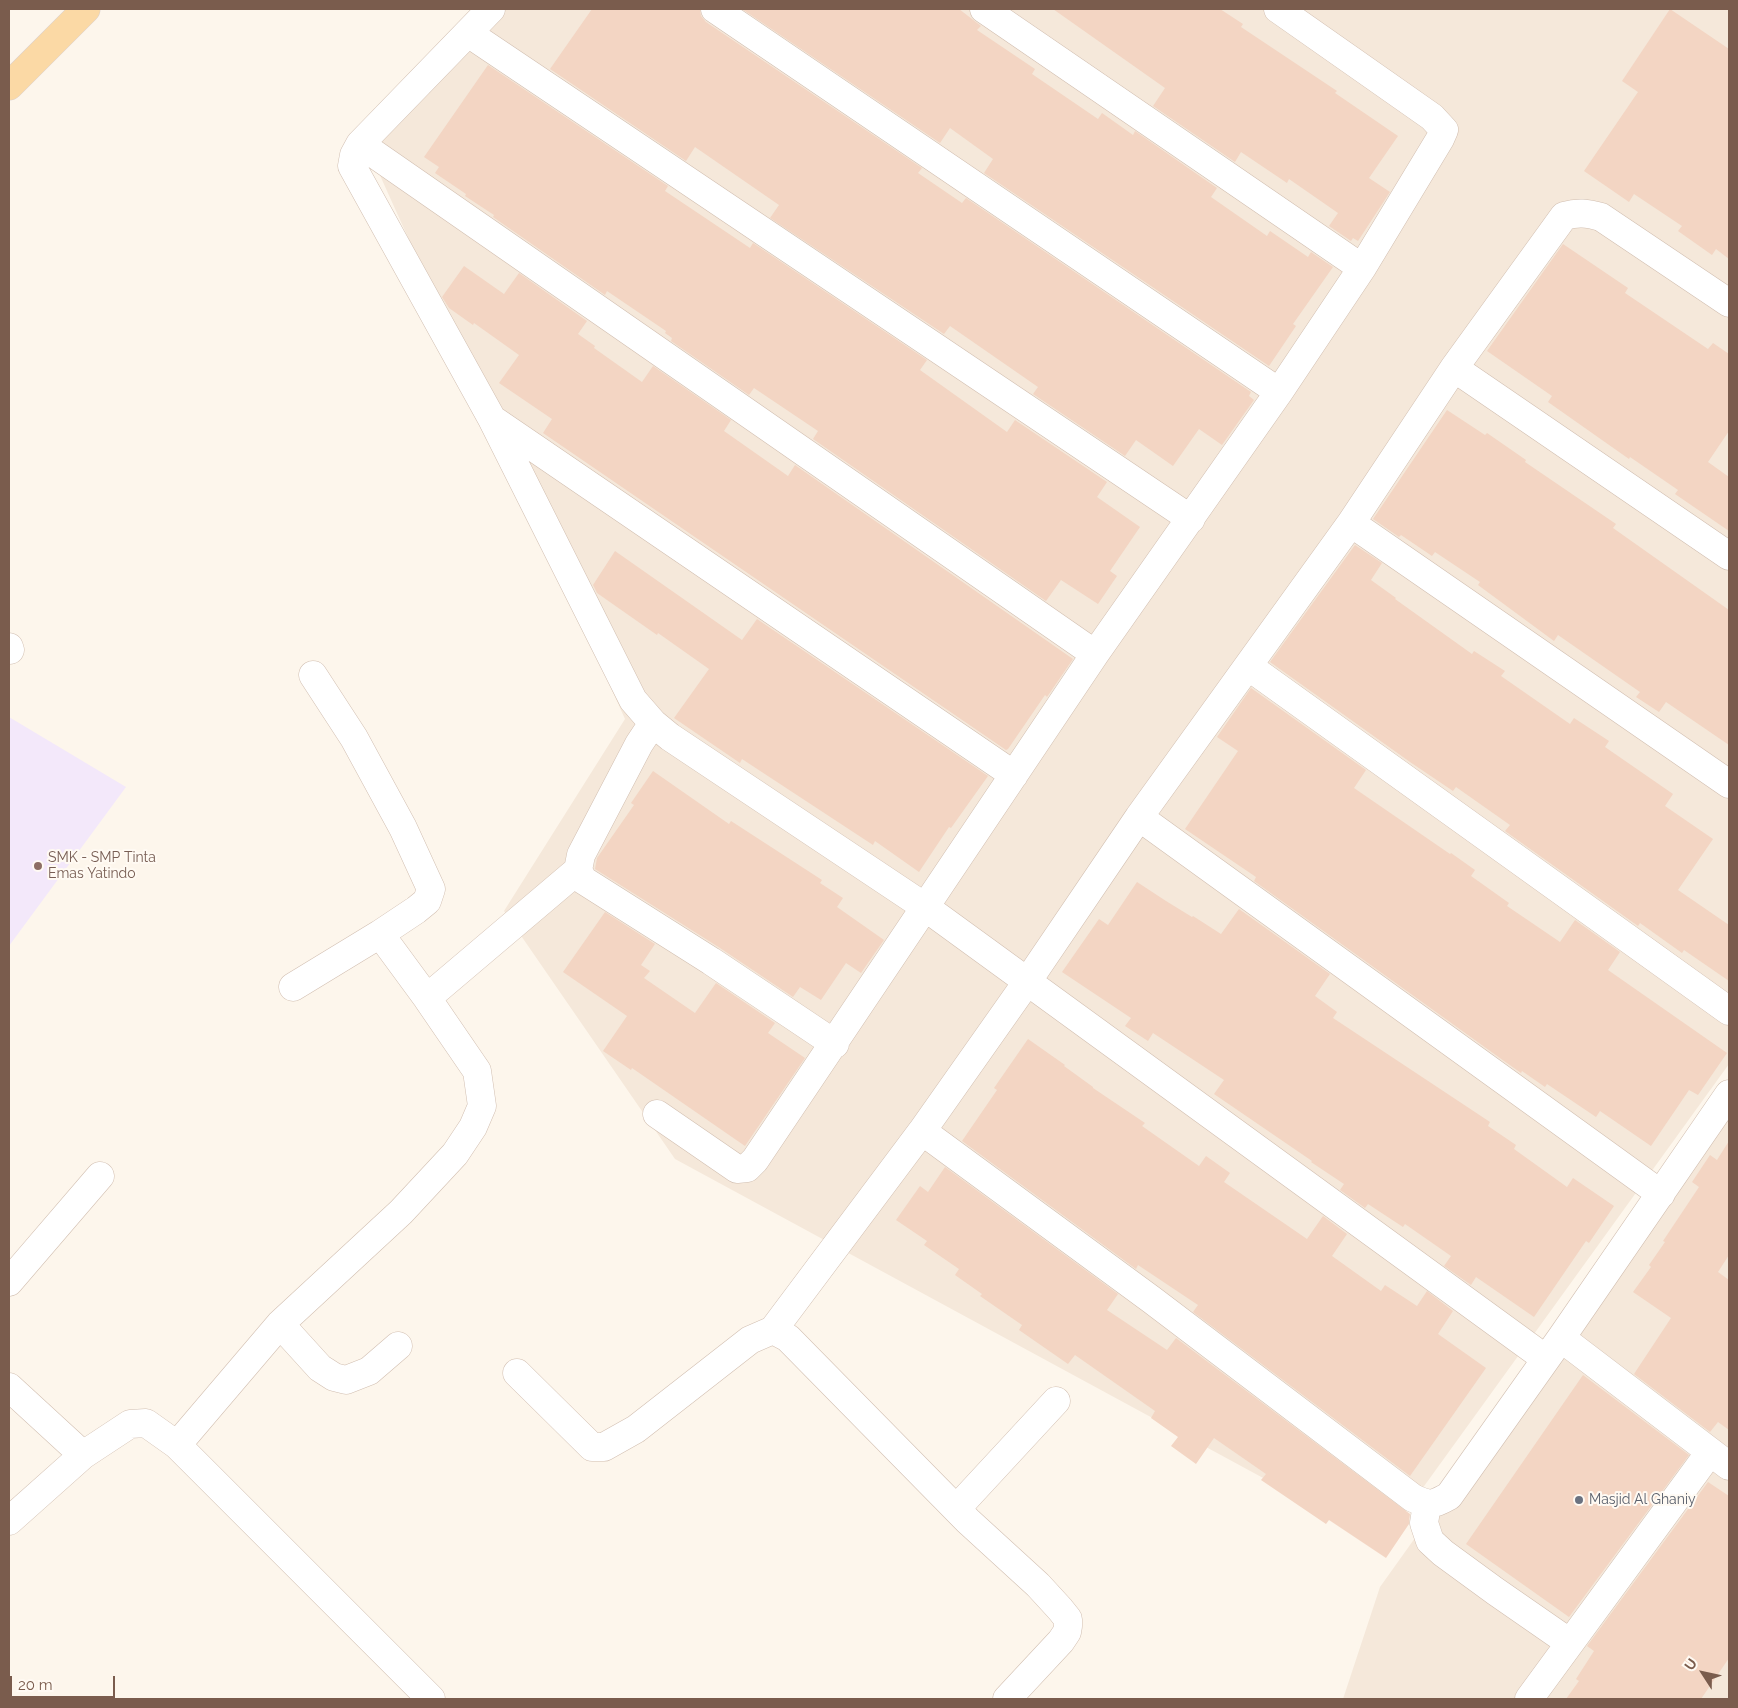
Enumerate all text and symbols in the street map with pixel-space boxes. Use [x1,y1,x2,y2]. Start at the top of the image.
place label: SMK - SMP Tinta Emas Yatindo [48,850,156,882]
marker: SMK - SMP Tinta Emas Yatindo [32,860,44,872]
place label: Masjid Al Ghaniy [1589,1492,1696,1508]
marker: Masjid Al Ghaniy [1573,1494,1585,1506]
north arrow [1678,1648,1728,1698]
text: U [1681,1656,1700,1673]
scale bar [12,1666,118,1698]
text: 20 m [18,1676,53,1694]

